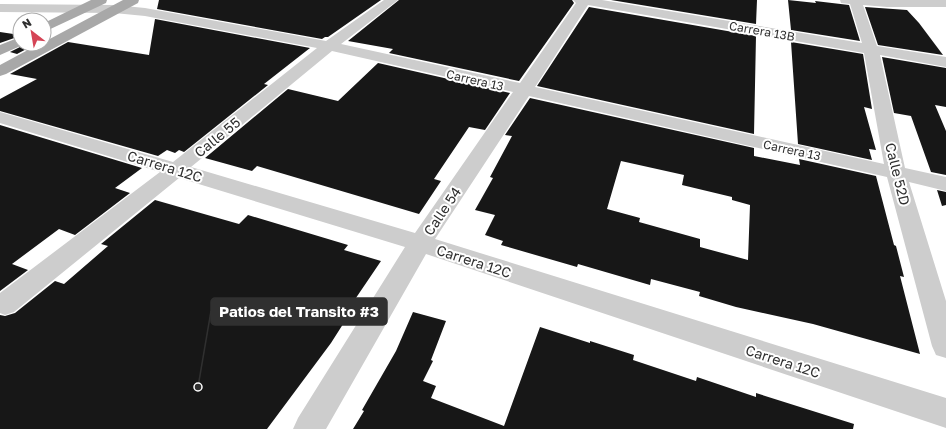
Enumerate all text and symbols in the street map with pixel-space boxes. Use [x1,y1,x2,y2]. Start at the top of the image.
north arrow [12,12,52,52]
text: N [20,15,34,31]
street label: Carrera 13B [728,18,796,44]
street label: Carrera 13 [445,66,505,94]
street label: Calle 55 [191,113,243,161]
street label: Carrera 13 [762,137,822,163]
street label: Calle 52D [882,141,914,207]
street label: Carrera 12C [125,147,205,185]
street label: Calle 54 [420,184,464,238]
street label: Carrera 12C [435,241,513,281]
callout: Patios del Transito #3 [211,298,387,325]
text: Patios del Transito #3 [219,302,379,320]
street label: Carrera 12C [744,341,822,381]

